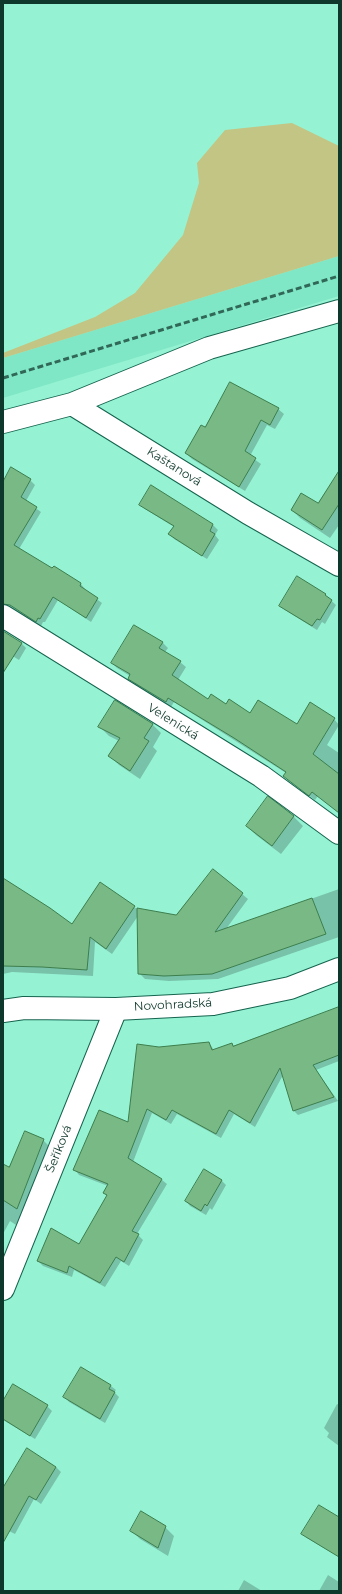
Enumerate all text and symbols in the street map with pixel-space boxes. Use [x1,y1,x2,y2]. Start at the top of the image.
street label: Kaštanová [144,445,204,489]
street label: Velenická [145,701,201,743]
street label: Novohradská [133,996,213,1014]
street label: Šeříková [43,1123,75,1175]

